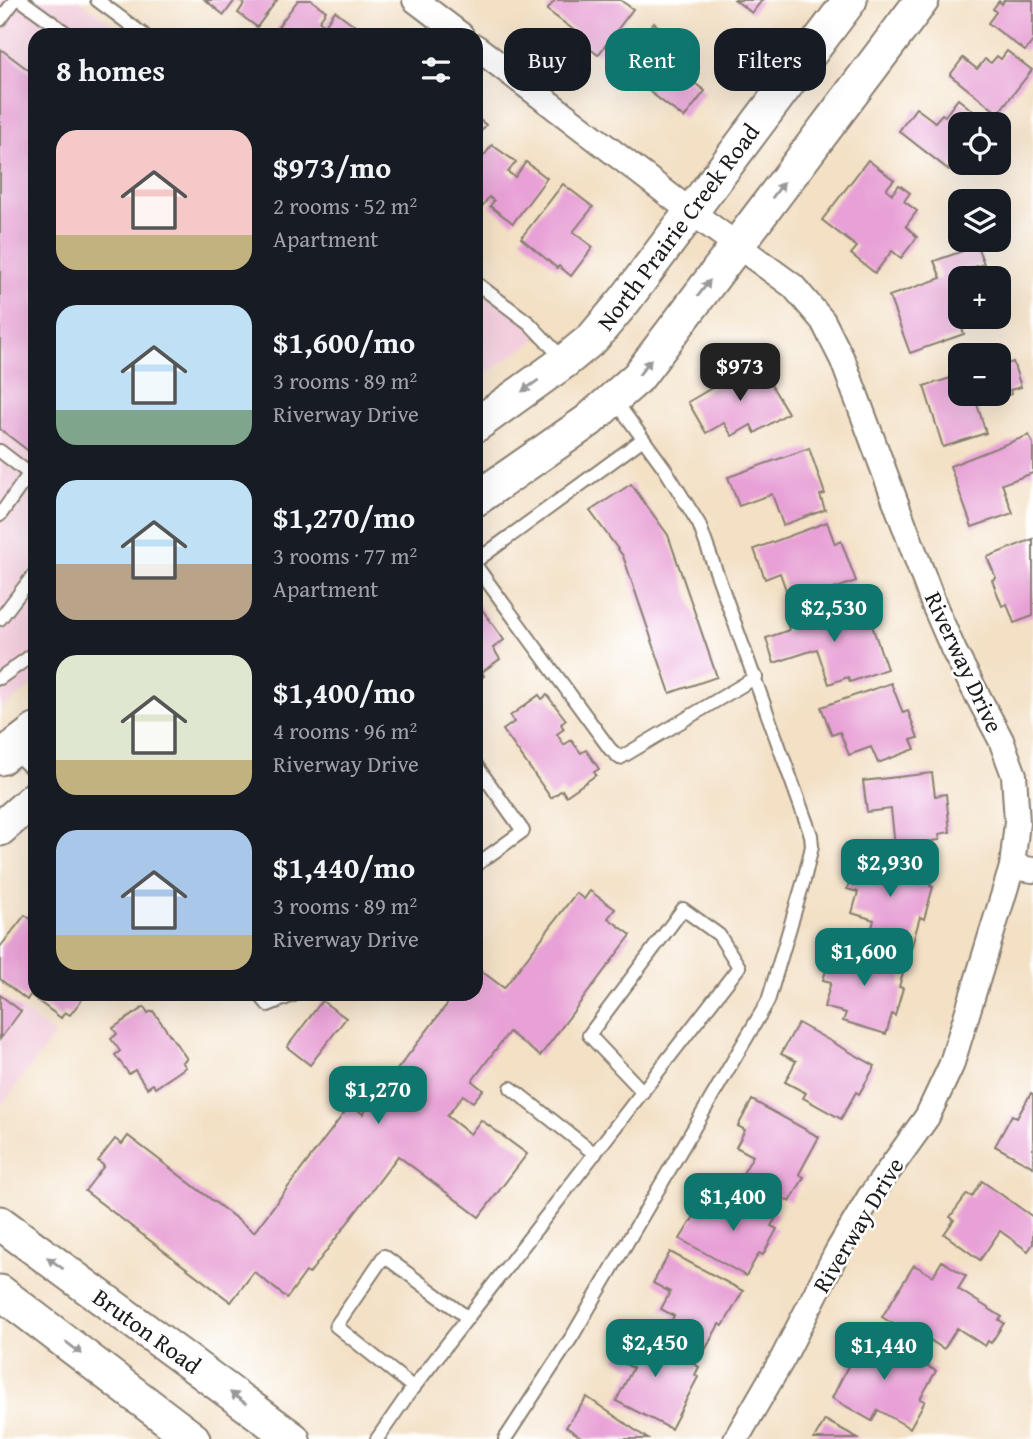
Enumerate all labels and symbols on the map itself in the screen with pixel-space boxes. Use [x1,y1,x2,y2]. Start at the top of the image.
street label: North Prairie Creek Road [588,116,768,338]
one-way arrow [770,181,784,199]
one-way arrow [697,279,711,297]
pin: $973 [699,344,781,403]
one-way arrow [638,358,652,376]
one-way arrow [521,379,539,393]
pin: $2,530 [777,584,891,644]
street label: Riverway Drive [916,586,1012,738]
pin: $2,930 [833,839,947,899]
pin: $1,600 [807,928,921,988]
pin: $1,270 [321,1066,435,1126]
street label: Riverway Drive [804,1151,912,1299]
pin: $1,400 [676,1174,790,1233]
one-way arrow [46,1257,64,1271]
street label: Bruton Road [86,1280,208,1382]
pin: $2,450 [598,1320,712,1379]
pin: $1,440 [827,1322,941,1382]
one-way arrow [64,1341,82,1356]
one-way arrow [229,1392,247,1406]

